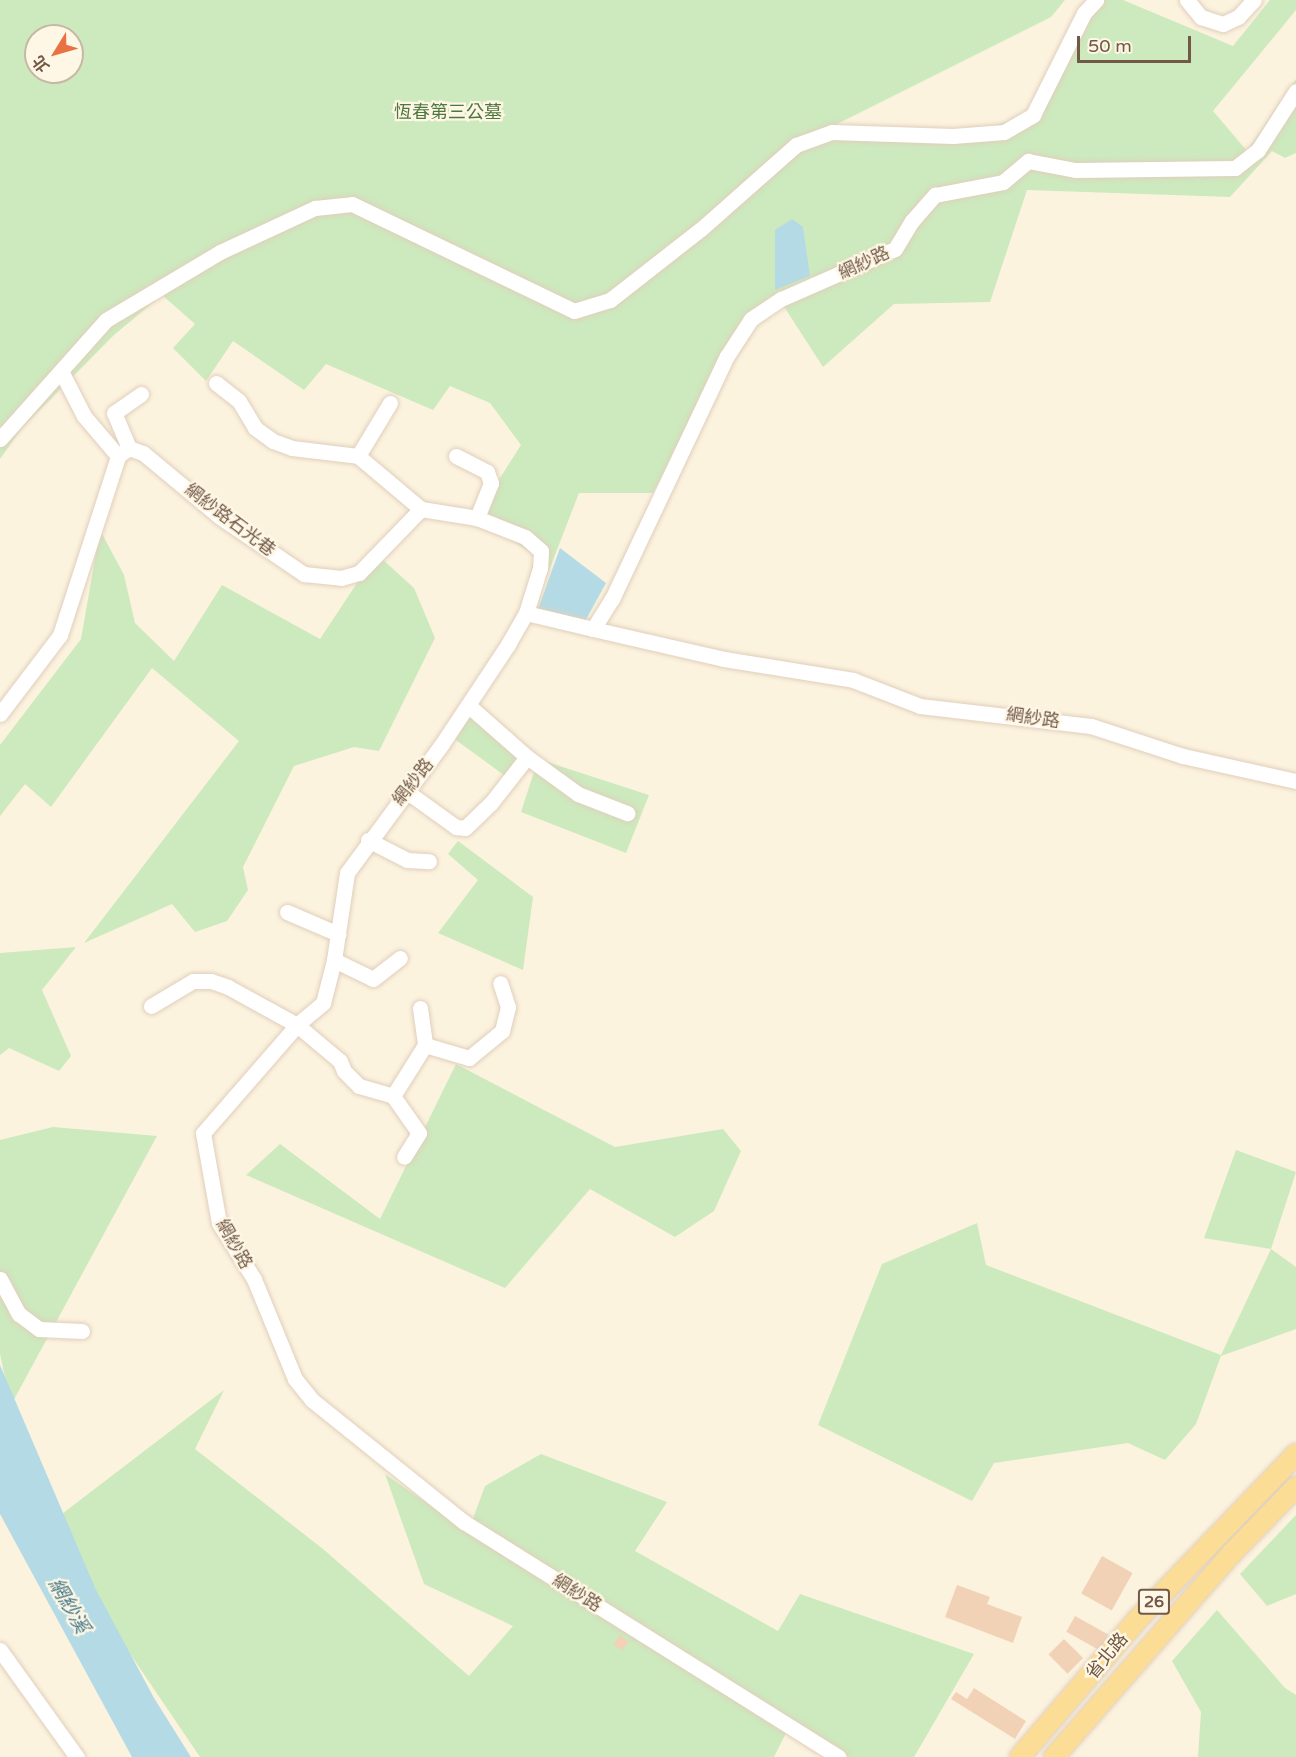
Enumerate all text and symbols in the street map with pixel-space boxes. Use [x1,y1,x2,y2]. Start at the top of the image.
north arrow [24,24,84,84]
scale bar [1080,24,1194,62]
text: 50 m [1088,35,1132,57]
text: 北 [28,51,54,76]
park label: 恆春第三公墓 [394,101,502,123]
street label: 網紗路 [835,242,893,284]
street label: 網紗路石光巷 [180,479,280,561]
street label: 網紗路 [1005,704,1061,732]
street label: 網紗路 [388,754,438,810]
street label: 網紗路 [211,1215,257,1273]
street label: 網紗路 [548,1570,606,1616]
water label: 網紗溪 [43,1574,93,1638]
road number: 26 [1138,1589,1170,1615]
street label: 省北路 [1081,1628,1133,1684]

